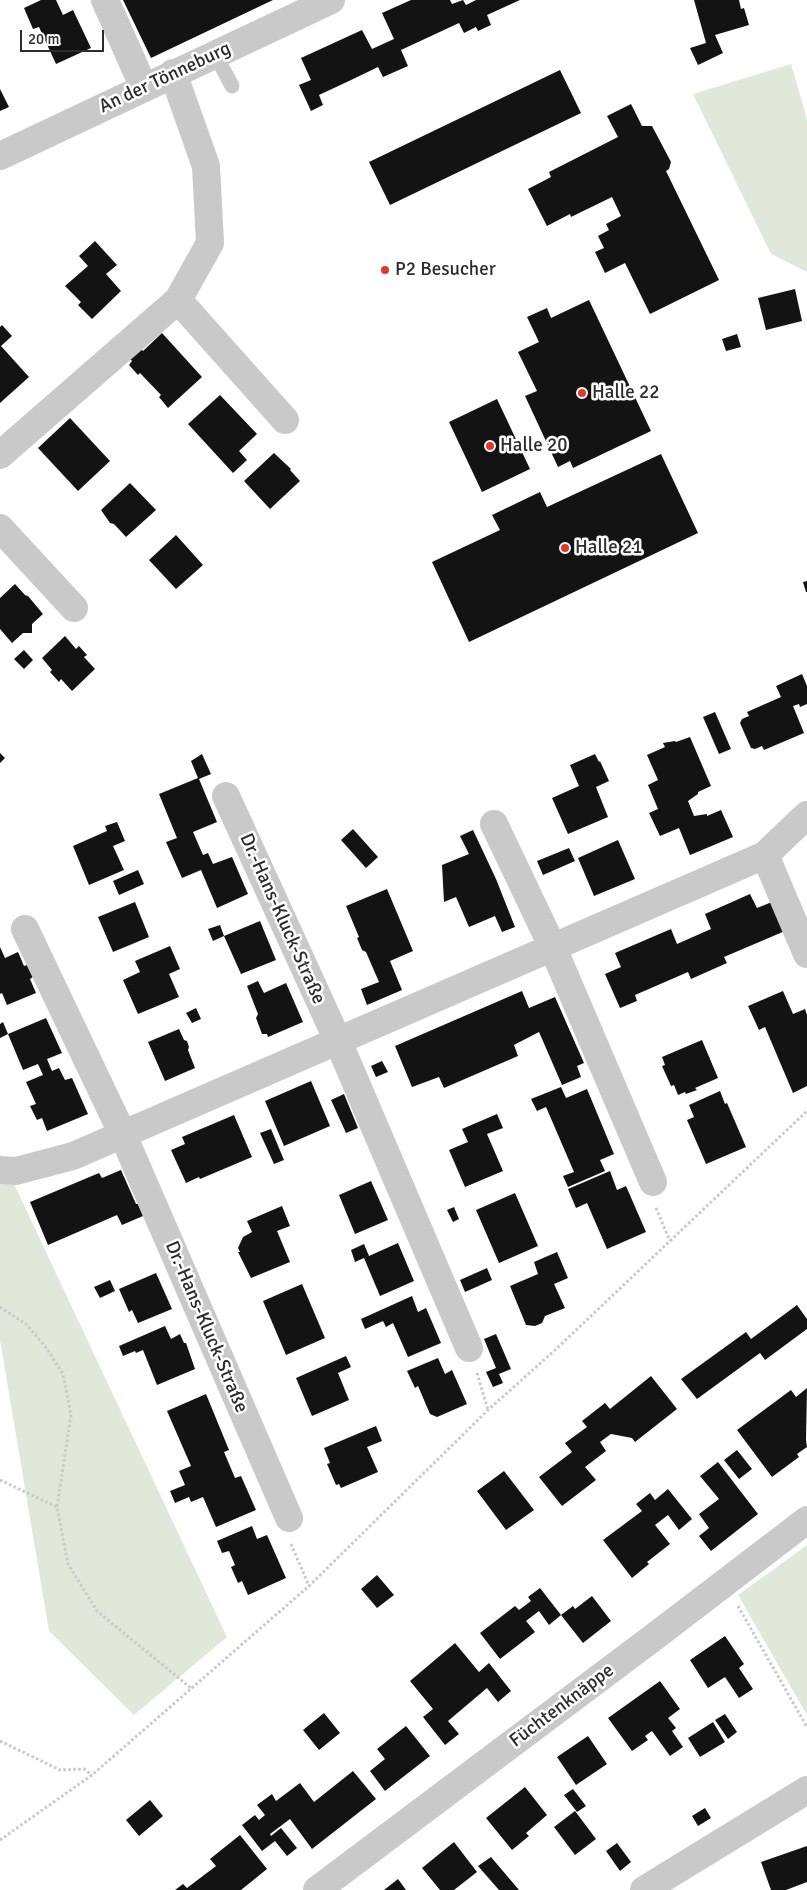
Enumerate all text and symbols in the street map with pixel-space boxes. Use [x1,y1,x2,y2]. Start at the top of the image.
scale bar [22,20,106,52]
text: 20 m [28,30,59,48]
street label: An der Tönneburg [95,37,235,119]
place label: P2 Besucher [395,259,496,281]
marker: P2 Besucher [379,264,391,276]
place label: Halle 22 [592,382,659,404]
marker: Halle 22 [576,387,588,399]
place label: Halle 20 [500,435,567,457]
marker: Halle 20 [484,440,496,452]
place label: Halle 21 [575,537,642,559]
marker: Halle 21 [559,542,571,554]
street label: Dr.-Hans-Kluck-Straße [234,830,330,1008]
street label: Dr.-Hans-Kluck-Straße [160,1238,252,1416]
street label: Füchtenknäppe [505,1659,619,1753]

